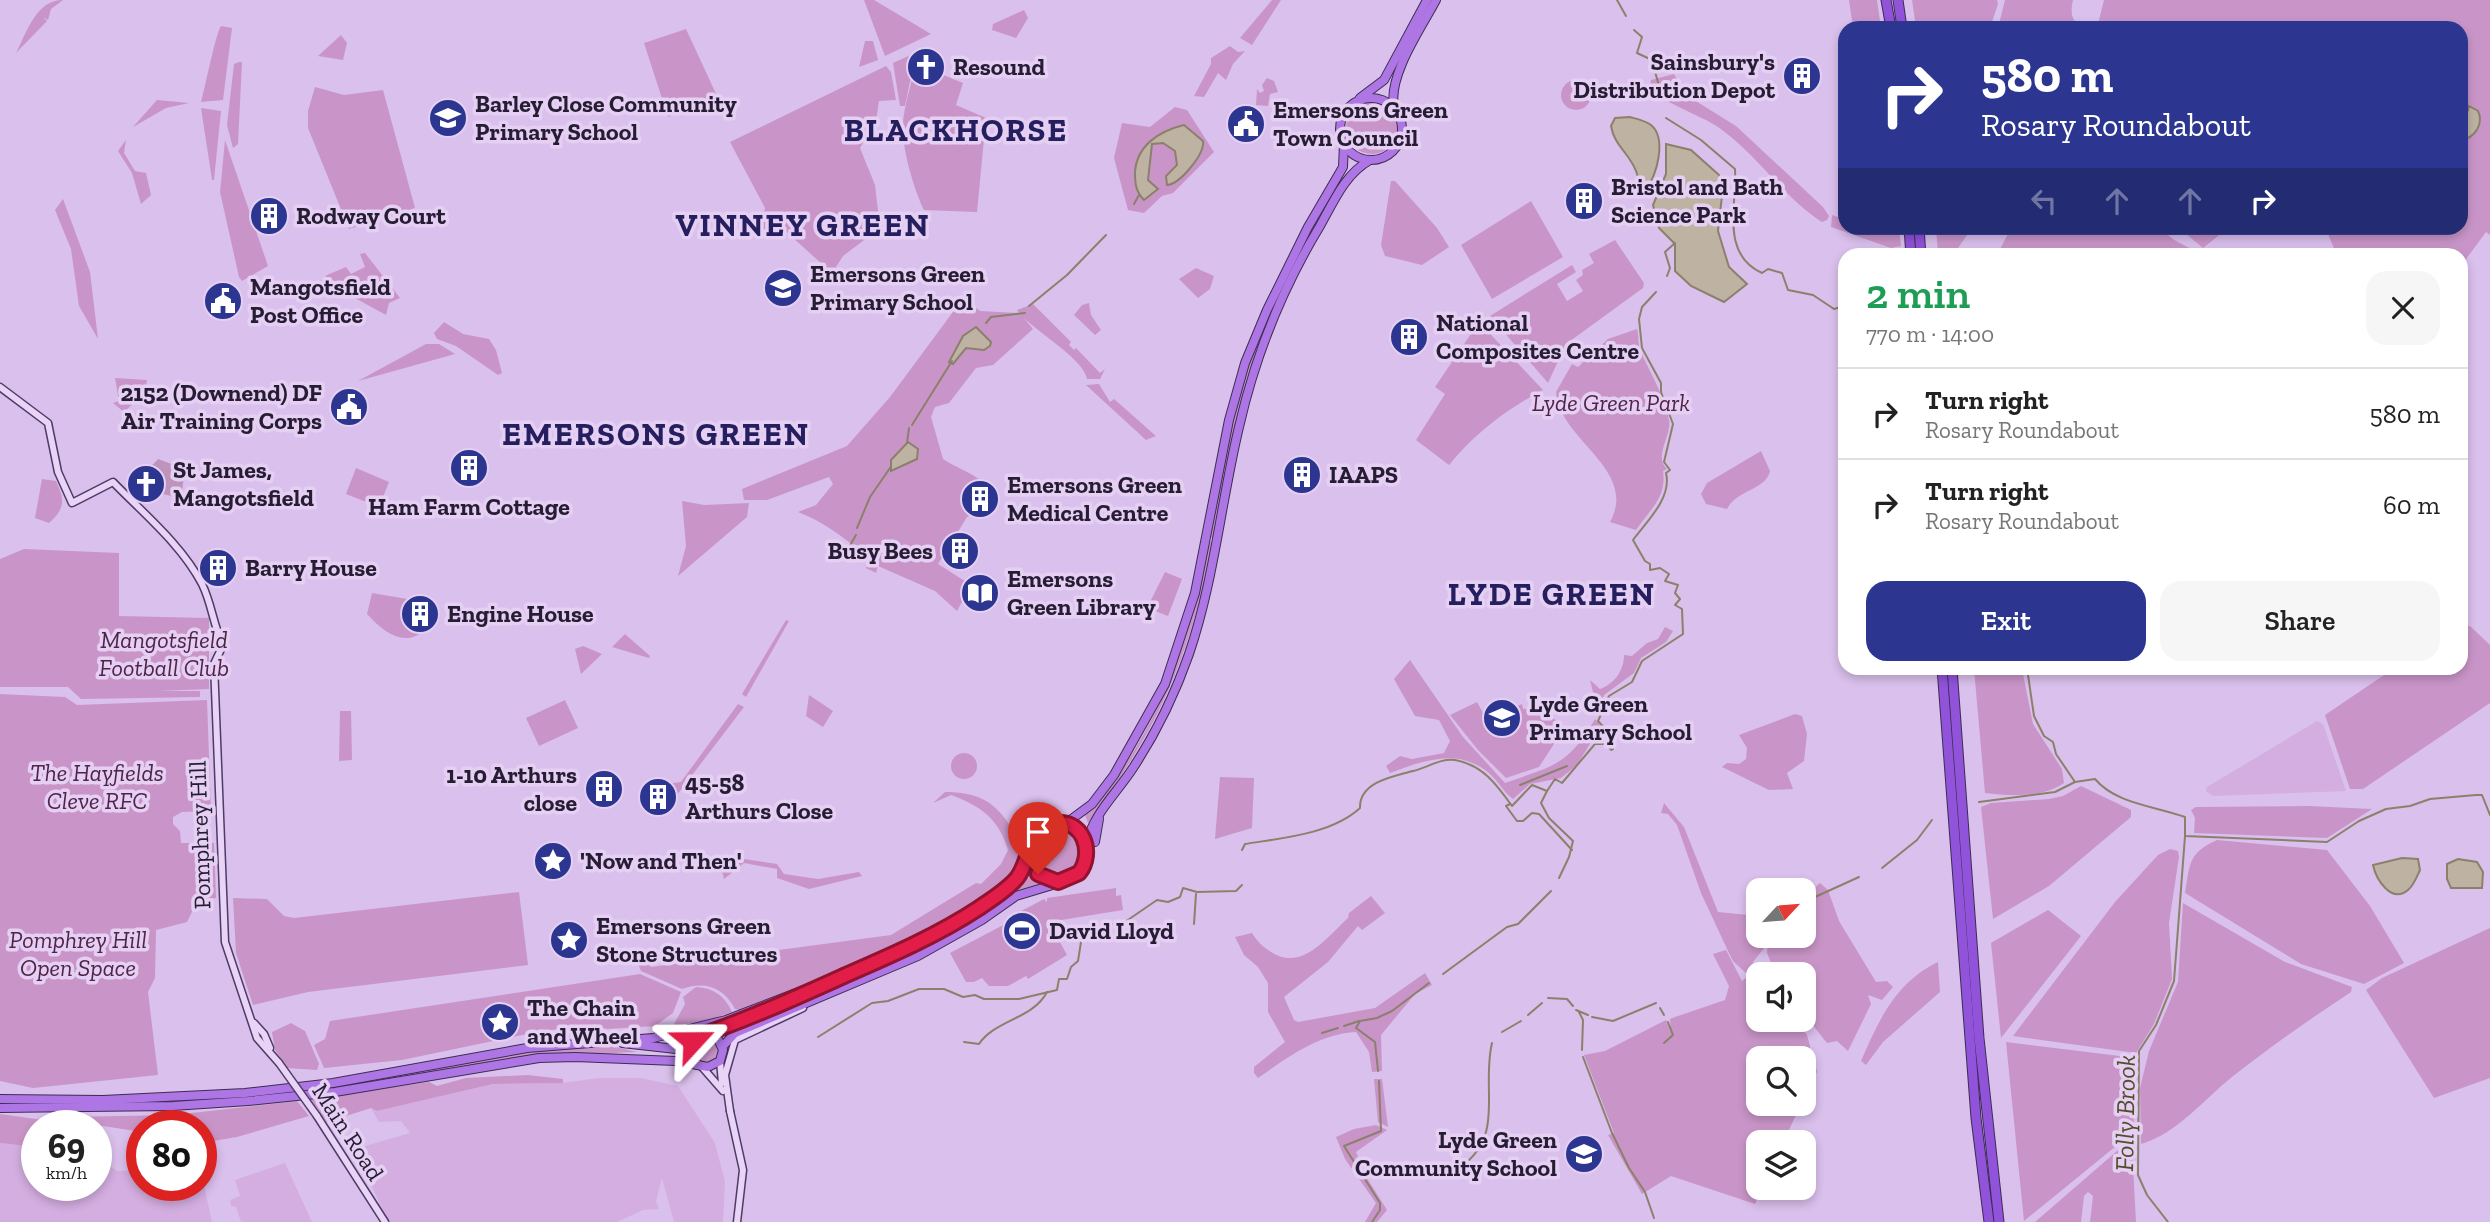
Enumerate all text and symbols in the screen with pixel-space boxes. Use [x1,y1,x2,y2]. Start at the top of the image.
church icon: Resound [905,46,947,88]
text: 580 m [1981,46,2113,105]
place label: Sainsbury's Distribution Depot [1573,47,1775,104]
icon: right [1866,49,1957,140]
place label: Resound [953,52,1046,81]
building icon: Sainsbury's Distribution Depot [1781,55,1823,97]
place label: Barley Close Community Primary School [475,89,737,146]
place label: Emersons Green Town Council [1273,95,1448,152]
school or university icon: Barley Close Community Primary School [427,97,469,139]
public building icon: Emersons Green Town Council [1225,103,1267,145]
text: Rosary Roundabout [1981,106,2251,144]
district label: BLACKHORSE [844,111,1068,149]
place label: Bristol and Bath Science Park [1611,172,1783,229]
building icon: Bristol and Bath Science Park [1563,180,1605,222]
icon: left [2025,182,2063,220]
icon: ahead [2098,182,2136,220]
icon: ahead [2171,182,2209,220]
icon: right [2244,182,2282,220]
building icon: Rodway Court [248,195,290,237]
place label: Rodway Court [296,201,446,230]
district label: VINNEY GREEN [676,206,930,244]
place label: Emersons Green Primary School [810,259,985,316]
school or university icon: Emersons Green Primary School [762,267,804,309]
text: 2 min [1866,268,1970,319]
button: close [2366,271,2440,345]
place label: Mangotsfield Post Office [250,272,391,329]
public building icon: Mangotsfield Post Office [202,280,244,322]
place label: National Composites Centre [1436,308,1640,365]
building icon: National Composites Centre [1388,316,1430,358]
text: 770 m · 14:00 [1866,320,1994,348]
place label: 2152 (Downend) DF Air Training Corps [120,378,322,435]
text: Turn right [1925,384,2048,416]
public building icon: 2152 (Downend) DF Air Training Corps [328,386,370,428]
park label: Lyde Green Park [1532,388,1690,417]
icon: right [1866,395,1904,433]
text: 580 m [2369,398,2440,430]
district label: EMERSONS GREEN [502,415,810,453]
text: Rosary Roundabout [1925,416,2119,444]
building icon: Ham Farm Cottage [448,447,490,489]
building icon: IAAPS [1281,454,1323,496]
place label: St James, Mangotsfield [173,455,314,512]
place label: IAAPS [1329,460,1398,489]
church icon: St James, Mangotsfield [125,463,167,505]
place label: Emersons Green Medical Centre [1007,470,1182,527]
text: Turn right [1925,475,2048,507]
building icon: Emersons Green Medical Centre [959,478,1001,520]
icon: right [1866,486,1904,524]
text: 60 m [2383,489,2440,521]
place label: Ham Farm Cottage [368,492,570,521]
text: Rosary Roundabout [1925,507,2119,535]
building icon: Busy Bees [939,530,981,572]
place label: Busy Bees [827,536,933,565]
building icon: Barry House [197,547,239,589]
place label: Barry House [245,553,377,582]
place label: Emersons Green Library [1007,564,1156,621]
library icon: Emersons Green Library [959,572,1001,614]
district label: LYDE GREEN [1448,575,1656,613]
button: Exit [1866,581,2146,661]
button: Share [2160,581,2440,661]
building icon: Engine House [399,593,441,635]
place label: Engine House [447,599,594,628]
park label: Mangotsfield Football Club [99,625,229,682]
place label: Lyde Green Primary School [1529,689,1692,746]
school or university icon: Lyde Green Primary School [1481,697,1523,739]
park label: The Hayfields Cleve RFC [30,758,164,815]
street label: Pomphrey Hill [182,760,217,910]
place label: 1-10 Arthurs close [446,760,577,817]
building icon: 1-10 Arthurs close [583,768,625,810]
place label: 45-58 Arthurs Close [685,768,834,825]
building icon: 45-58 Arthurs Close [637,776,679,818]
pin [1008,802,1068,874]
icon: arrive [1019,813,1057,851]
place icon: 'Now and Then' [532,840,574,882]
place label: 'Now and Then' [580,846,742,875]
north arrow [1746,878,1816,948]
map controls [1746,878,1816,1200]
sports icon: David Lloyd [1001,910,1043,952]
place label: Emersons Green Stone Structures [596,911,777,968]
place label: David Lloyd [1049,916,1174,945]
place icon: Emersons Green Stone Structures [548,919,590,961]
park label: Pomphrey Hill Open Space [9,925,147,982]
button: sound [1746,962,1816,1032]
place label: The Chain and Wheel [527,993,639,1050]
place icon: The Chain and Wheel [479,1001,521,1043]
position arrow [656,1004,730,1078]
button: search [1746,1046,1816,1116]
water label: Folly Brook [2108,1054,2142,1172]
street label: Main Road [306,1078,391,1186]
speed limit sign: 80 [126,1110,217,1201]
text: 69 [48,1125,85,1167]
place label: Lyde Green Community School [1355,1125,1557,1182]
button: layers [1746,1130,1816,1200]
school or university icon: Lyde Green Community School [1563,1133,1605,1175]
text: km/h [46,1162,87,1184]

